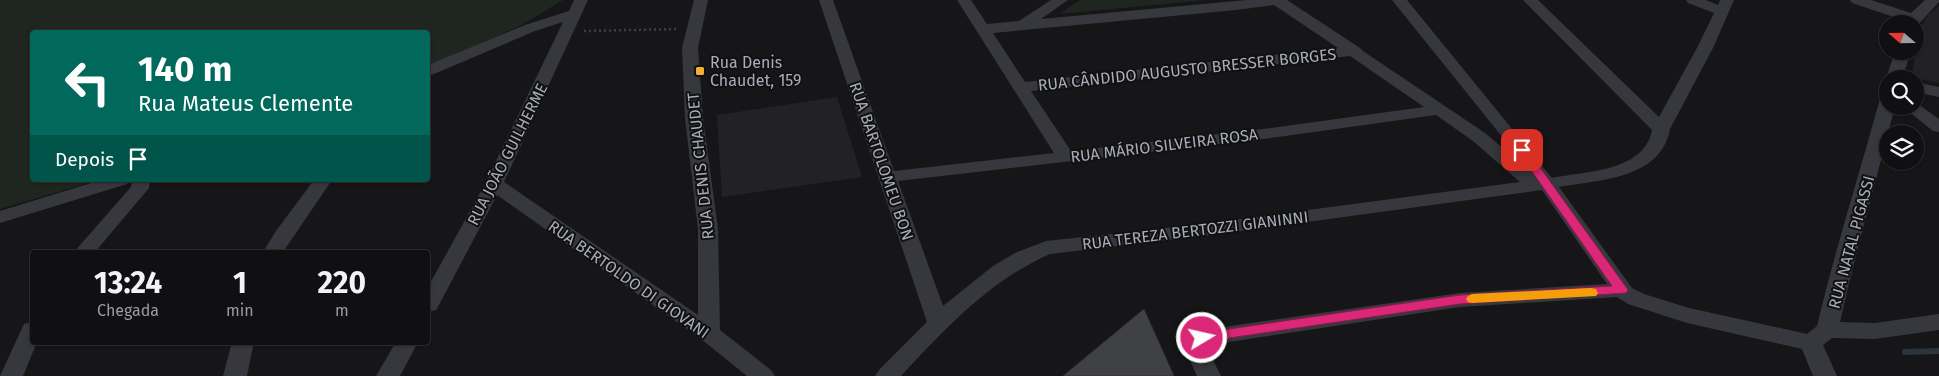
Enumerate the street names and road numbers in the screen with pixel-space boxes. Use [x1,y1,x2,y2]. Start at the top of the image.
street label: RUA CÂNDIDO AUGUSTO BRESSER BORGES [1037,43,1337,95]
street label: RUA JOÃO GUILHERME [463,80,552,228]
street label: RUA BARTOLOMEU BON [845,80,918,243]
street label: RUA DENIS CHAUDET [683,91,718,240]
street label: RUA MÁRIO SILVEIRA ROSA [1069,123,1260,166]
street label: RUA NATAL PIGASSI [1825,174,1878,311]
street label: RUA TEREZA BERTOZZI GIANINNI [1081,207,1309,254]
street label: RUA BERTOLDO DI GIOVANI [545,217,713,342]

